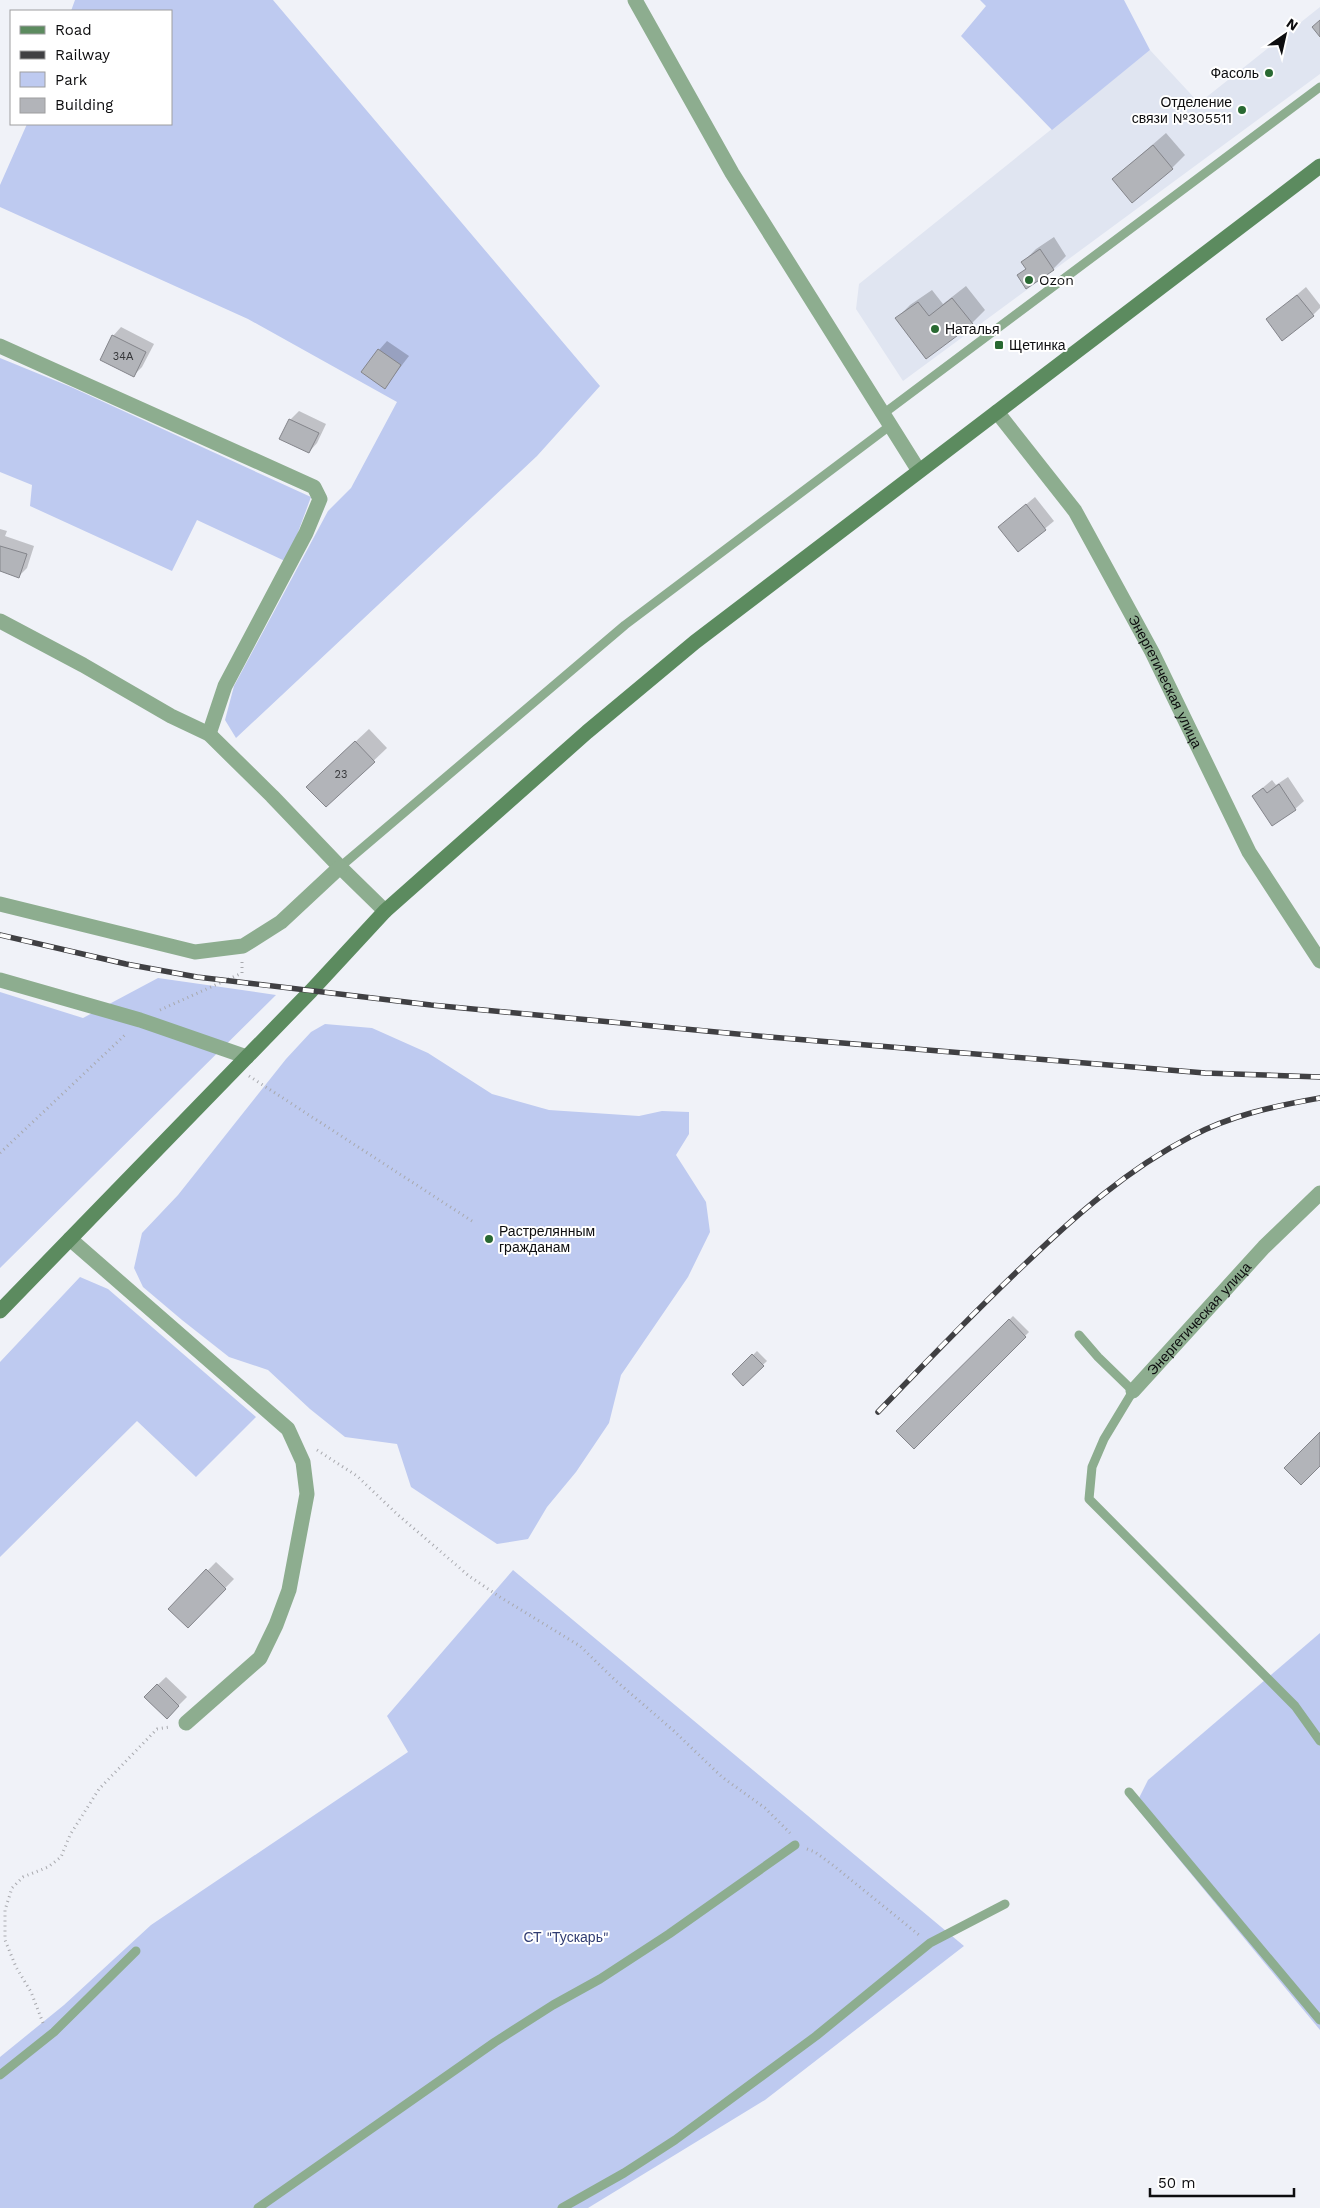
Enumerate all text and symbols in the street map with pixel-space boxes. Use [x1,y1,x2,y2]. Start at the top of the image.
legend [10,10,172,125]
north arrow [1260,10,1310,60]
text: N [1283,15,1301,34]
text: Road [55,21,92,39]
text: Railway [55,46,110,64]
place label: Фасоль [1210,65,1259,81]
marker: Фасоль [1263,67,1275,79]
text: Park [55,71,88,89]
place label: Отделение связи №305511 [1132,94,1232,126]
text: Building [55,96,113,114]
marker: Отделение связи №305511 [1236,104,1248,116]
place label: Ozon [1039,272,1074,288]
marker: Ozon [1023,274,1035,286]
place label: Наталья [945,321,1000,337]
marker: Наталья [929,323,941,335]
place label: Щетинка [1009,337,1066,353]
marker: Щетинка [993,339,1005,351]
house number: 34А [113,350,134,363]
street label: Энергетическая улица [1125,612,1205,751]
house number: 23 [335,768,347,781]
place label: Растрелянным гражданам [499,1223,595,1255]
marker: Растрелянным гражданам [483,1233,495,1245]
street label: Энергетическая улица [1144,1259,1254,1378]
park label: СТ "Тускарь" [523,1929,609,1945]
scale bar [1150,2166,1294,2198]
text: 50 m [1158,2174,1195,2192]

